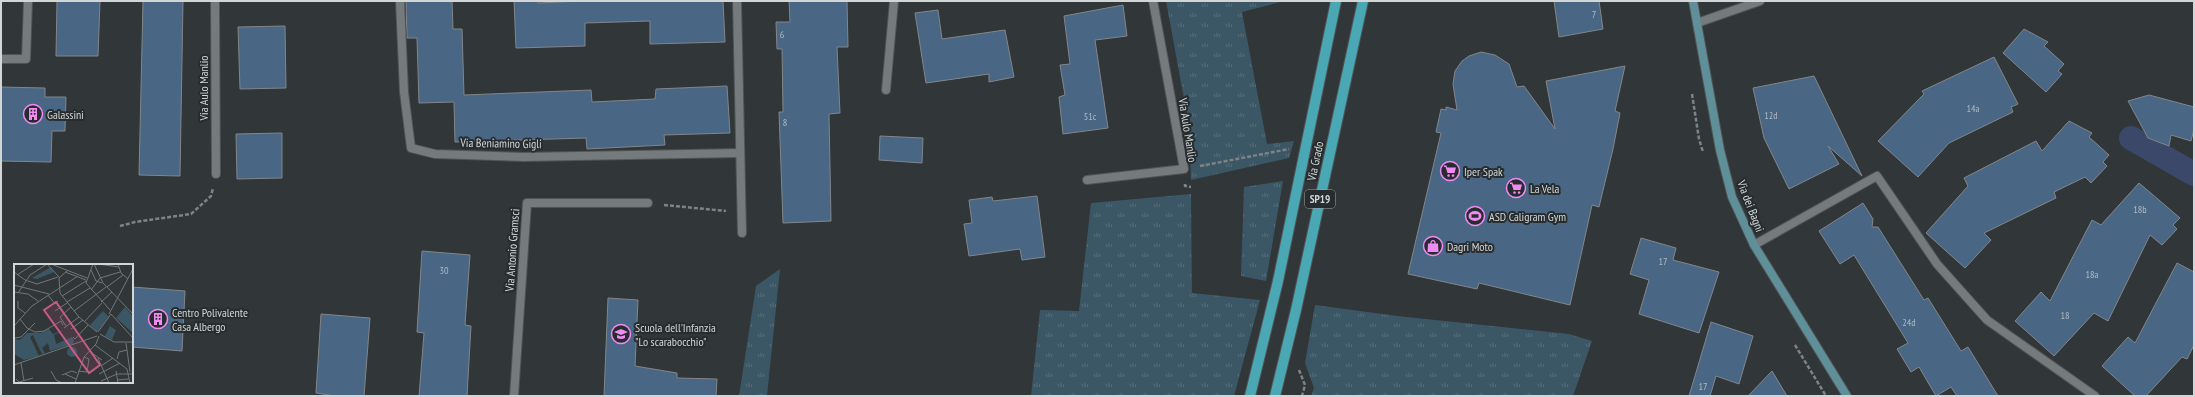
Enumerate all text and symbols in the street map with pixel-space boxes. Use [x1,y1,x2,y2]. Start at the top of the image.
house number: 7 [1592,8,1596,21]
house number: 6 [780,28,785,41]
street label: Via Aulo Manlio [196,56,211,121]
street label: Via Aulo Manlio [1175,96,1200,163]
house number: 14a [1967,102,1980,115]
building icon: Galassini [22,103,44,125]
place label: Galassini [47,107,84,122]
house number: 12d [1764,109,1778,122]
house number: 51c [1084,110,1097,123]
house number: 8 [783,116,787,129]
street label: Via Beniamino Gigli [459,135,542,151]
street label: Via Grado [1303,140,1326,183]
supermarket icon: Iper Spak [1439,160,1461,182]
place label: Iper Spak [1464,164,1503,179]
supermarket icon: La Vela [1505,177,1527,199]
street label: Via dei Bagni [1734,177,1768,234]
place label: La Vela [1530,181,1560,196]
road number: SP19 [1305,190,1335,208]
house number: 18b [2133,203,2147,216]
sports icon: ASD Caligram Gym [1464,205,1486,227]
street label: Via Antonio Gramsci [502,208,522,293]
place label: ASD Caligram Gym [1489,209,1566,224]
shop icon: Dagri Moto [1422,235,1444,257]
place label: Dagri Moto [1447,239,1493,254]
house number: 17 [1659,255,1668,268]
inset map [14,264,133,383]
house number: 30 [440,264,449,277]
house number: 18a [2086,268,2099,281]
place label: Centro Polivalente Casa Albergo [172,305,248,334]
building icon: Centro Polivalente Casa Albergo [147,308,169,330]
house number: 18 [2061,309,2070,322]
house number: 24d [1902,316,1916,329]
place label: Scuola dell'Infanzia "Lo scarabocchio" [635,320,716,349]
school or university icon: Scuola dell'Infanzia "Lo scarabocchio" [610,323,632,345]
house number: 17 [1699,380,1708,393]

